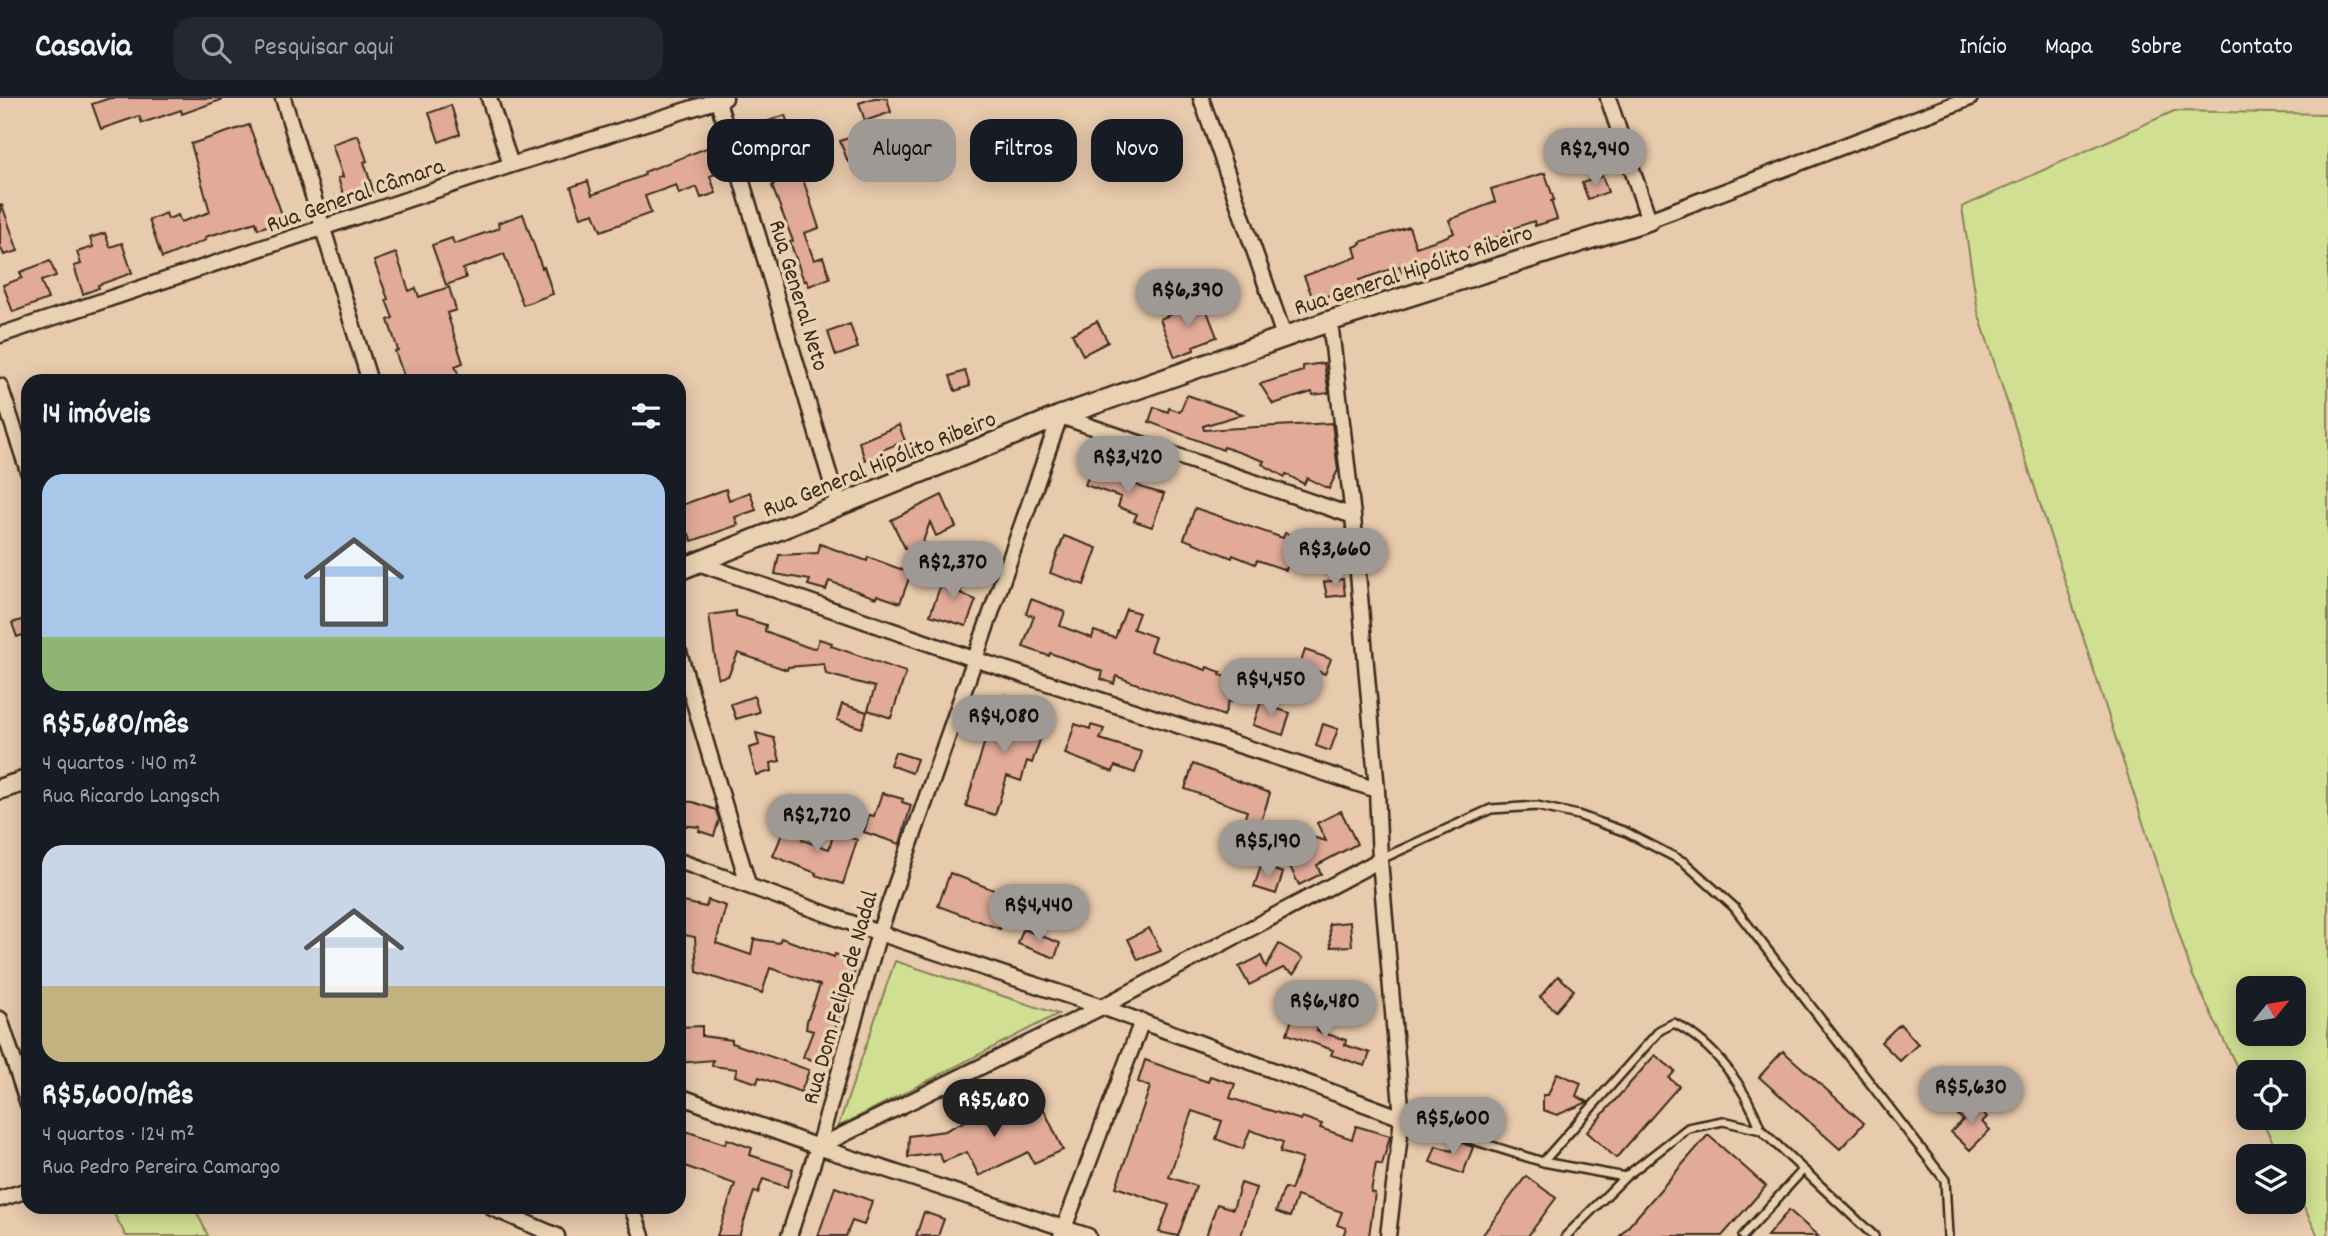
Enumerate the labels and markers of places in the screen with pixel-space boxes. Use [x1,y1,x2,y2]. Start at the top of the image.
pin: R$2,940 [1530,129,1660,188]
pin: R$6,390 [1123,270,1253,329]
pin: R$3,420 [1063,436,1193,496]
pin: R$3,660 [1270,528,1400,588]
pin: R$2,370 [888,542,1018,601]
pin: R$4,450 [1206,658,1336,718]
pin: R$4,080 [939,696,1069,755]
pin: R$2,720 [752,794,882,854]
pin: R$5,190 [1203,820,1333,880]
pin: R$4,440 [974,884,1104,944]
pin: R$6,480 [1260,981,1390,1040]
pin: R$5,630 [1906,1066,2036,1126]
pin: R$5,680 [929,1080,1059,1139]
pin: R$5,600 [1388,1098,1518,1157]

